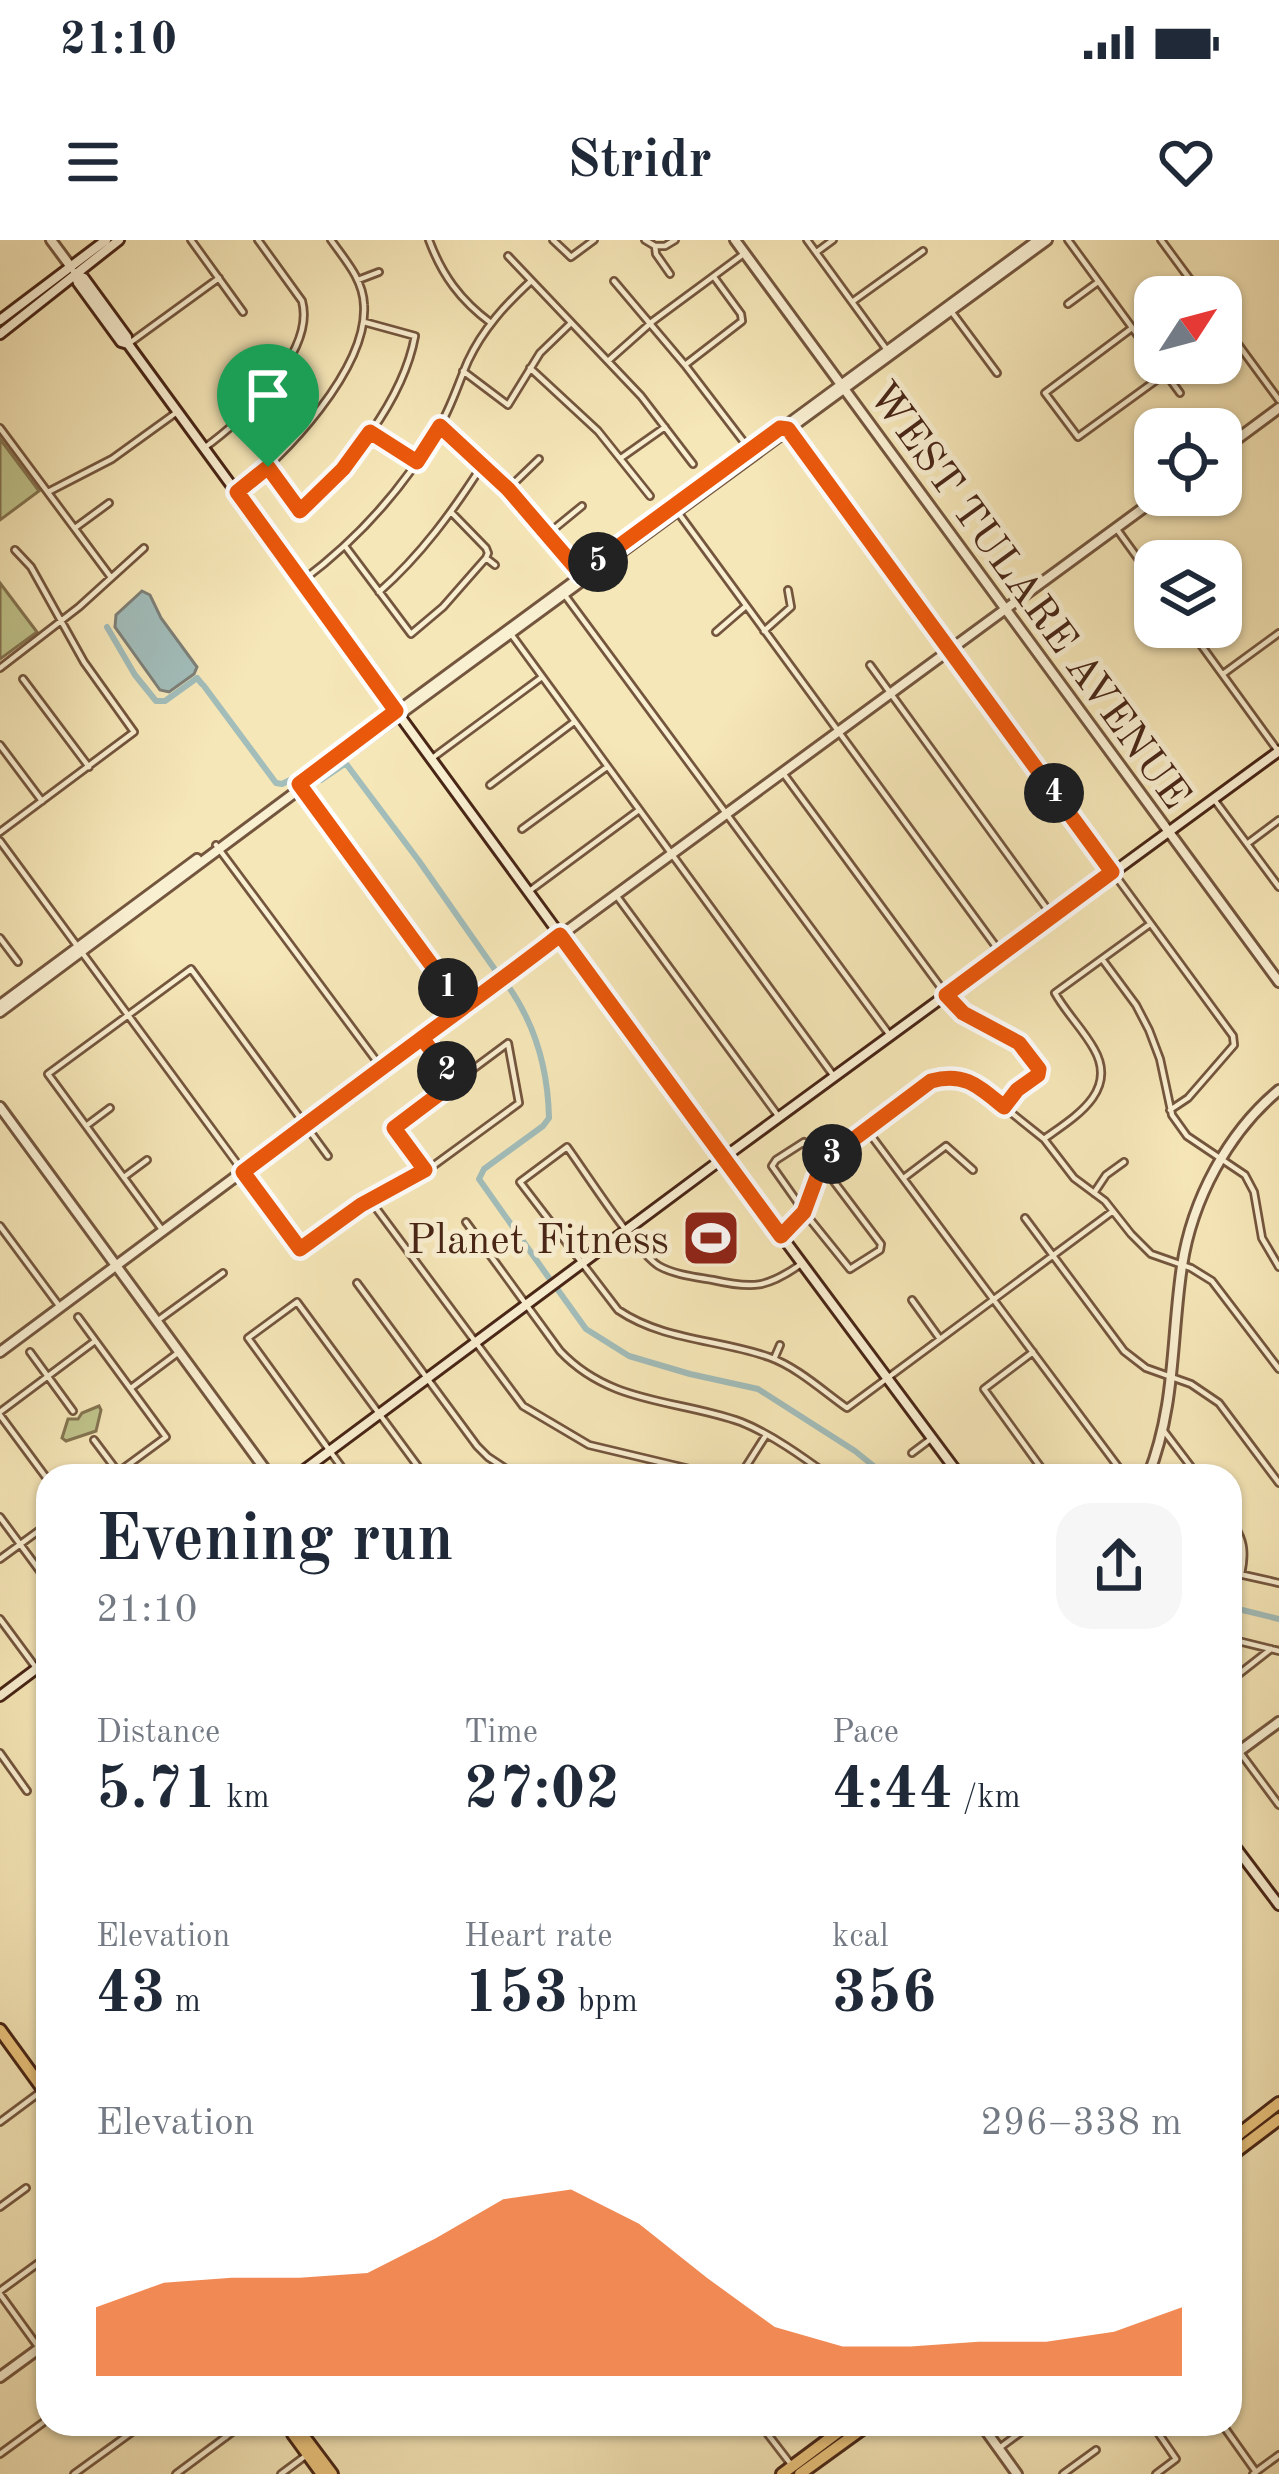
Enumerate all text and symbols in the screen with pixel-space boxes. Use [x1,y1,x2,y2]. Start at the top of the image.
text: 21:10 [60,19,177,64]
icon: menu [60,129,126,195]
icon: heart [1153,129,1219,195]
text: Stridr [567,135,712,189]
north arrow [1134,276,1242,384]
map controls [1134,276,1242,648]
pin [217,344,319,467]
icon: arrive [235,362,301,428]
street label: WEST TULARE AVENUE [859,375,1196,817]
button: locate [1134,408,1242,516]
pin: 5 [568,532,628,592]
button: layers [1134,540,1242,648]
text: 5 [588,545,608,578]
pin: 4 [1024,763,1084,823]
text: 4 [1044,776,1064,809]
pin: 1 [418,958,478,1018]
text: 1 [438,971,458,1004]
pin: 2 [417,1041,477,1101]
text: 2 [437,1054,457,1087]
pin: 3 [802,1124,862,1184]
text: 3 [822,1137,842,1170]
sports icon: Planet Fitness [680,1207,742,1269]
place label: Planet Fitness [407,1221,669,1263]
button: share [1056,1503,1182,1629]
text: Evening run [96,1509,454,1575]
text: 21:10 [96,1591,197,1630]
text: Distance [96,1717,220,1750]
text: Time [464,1717,538,1750]
text: Pace [832,1717,899,1750]
text: 5.71 [96,1761,217,1821]
text: 27:02 [464,1761,620,1821]
text: 4:44 [832,1761,953,1821]
text: km [217,1782,270,1815]
text: /km [953,1782,1021,1815]
text: Elevation [96,1921,230,1954]
text: Heart rate [464,1921,612,1954]
text: kcal [832,1921,889,1954]
text: 43 [96,1965,166,2025]
text: 153 [464,1965,568,2025]
text: 356 [832,1965,936,2025]
text: m [166,1986,201,2019]
text: bpm [568,1986,638,2019]
text: Elevation [96,2104,255,2143]
text: 296–338 m [980,2104,1182,2143]

